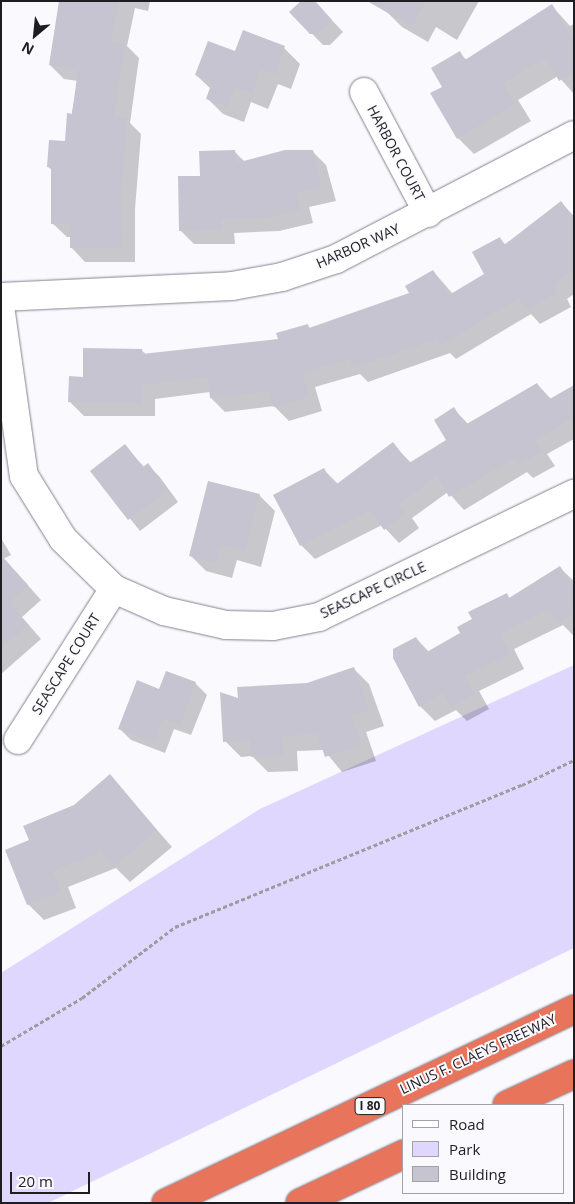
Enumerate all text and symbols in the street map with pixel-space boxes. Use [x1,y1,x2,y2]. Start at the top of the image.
north arrow [10,10,60,60]
text: N [18,38,37,60]
street label: HARBOR COURT [364,102,428,204]
street label: HARBOR WAY [314,220,402,272]
street label: SEASCAPE CIRCLE [317,558,429,622]
street label: SEASCAPE COURT [28,610,104,718]
street label: LINUS F. CLAEYS FREEWAY [397,1010,559,1098]
road number: I 80 [354,1096,386,1116]
legend [402,1104,565,1194]
text: Road [449,1114,485,1134]
text: Park [449,1139,480,1159]
scale bar [12,1162,92,1194]
text: Building [449,1164,506,1184]
text: 20 m [18,1171,53,1191]

